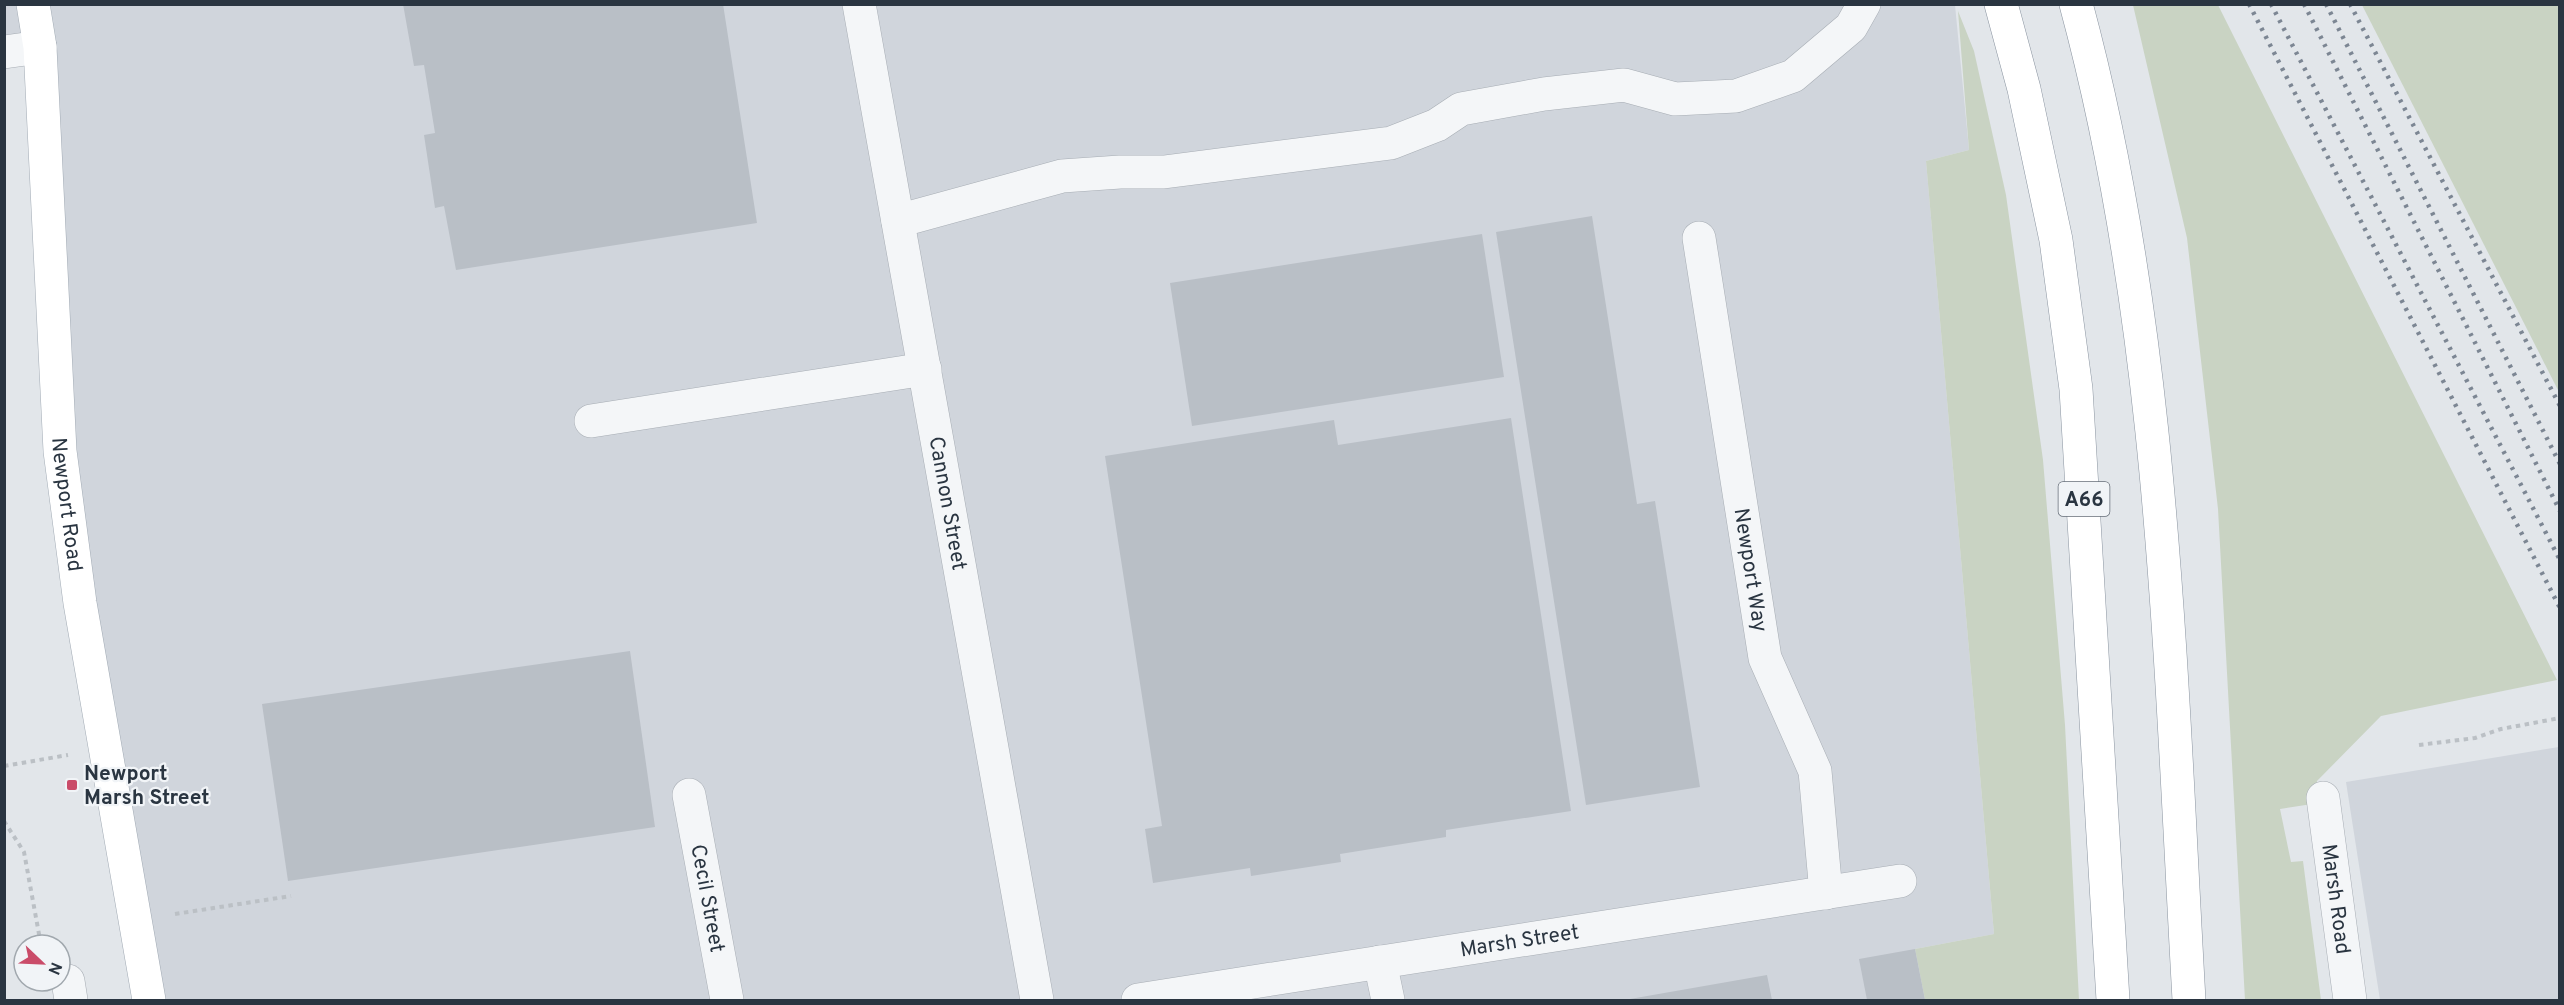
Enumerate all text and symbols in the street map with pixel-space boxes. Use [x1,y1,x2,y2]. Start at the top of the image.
street label: Cannon Street [922,434,972,572]
street label: Newport Road [44,437,88,573]
road number: A66 [2058,482,2110,516]
street label: Newport Way [1727,506,1773,634]
place label: Newport Marsh Street [84,761,210,812]
marker: Newport Marsh Street [65,778,79,792]
street label: Cecil Street [683,842,730,955]
street label: Marsh Road [2314,843,2356,956]
street label: Marsh Street [1458,919,1581,965]
north arrow [12,933,72,993]
text: N [43,959,65,977]

